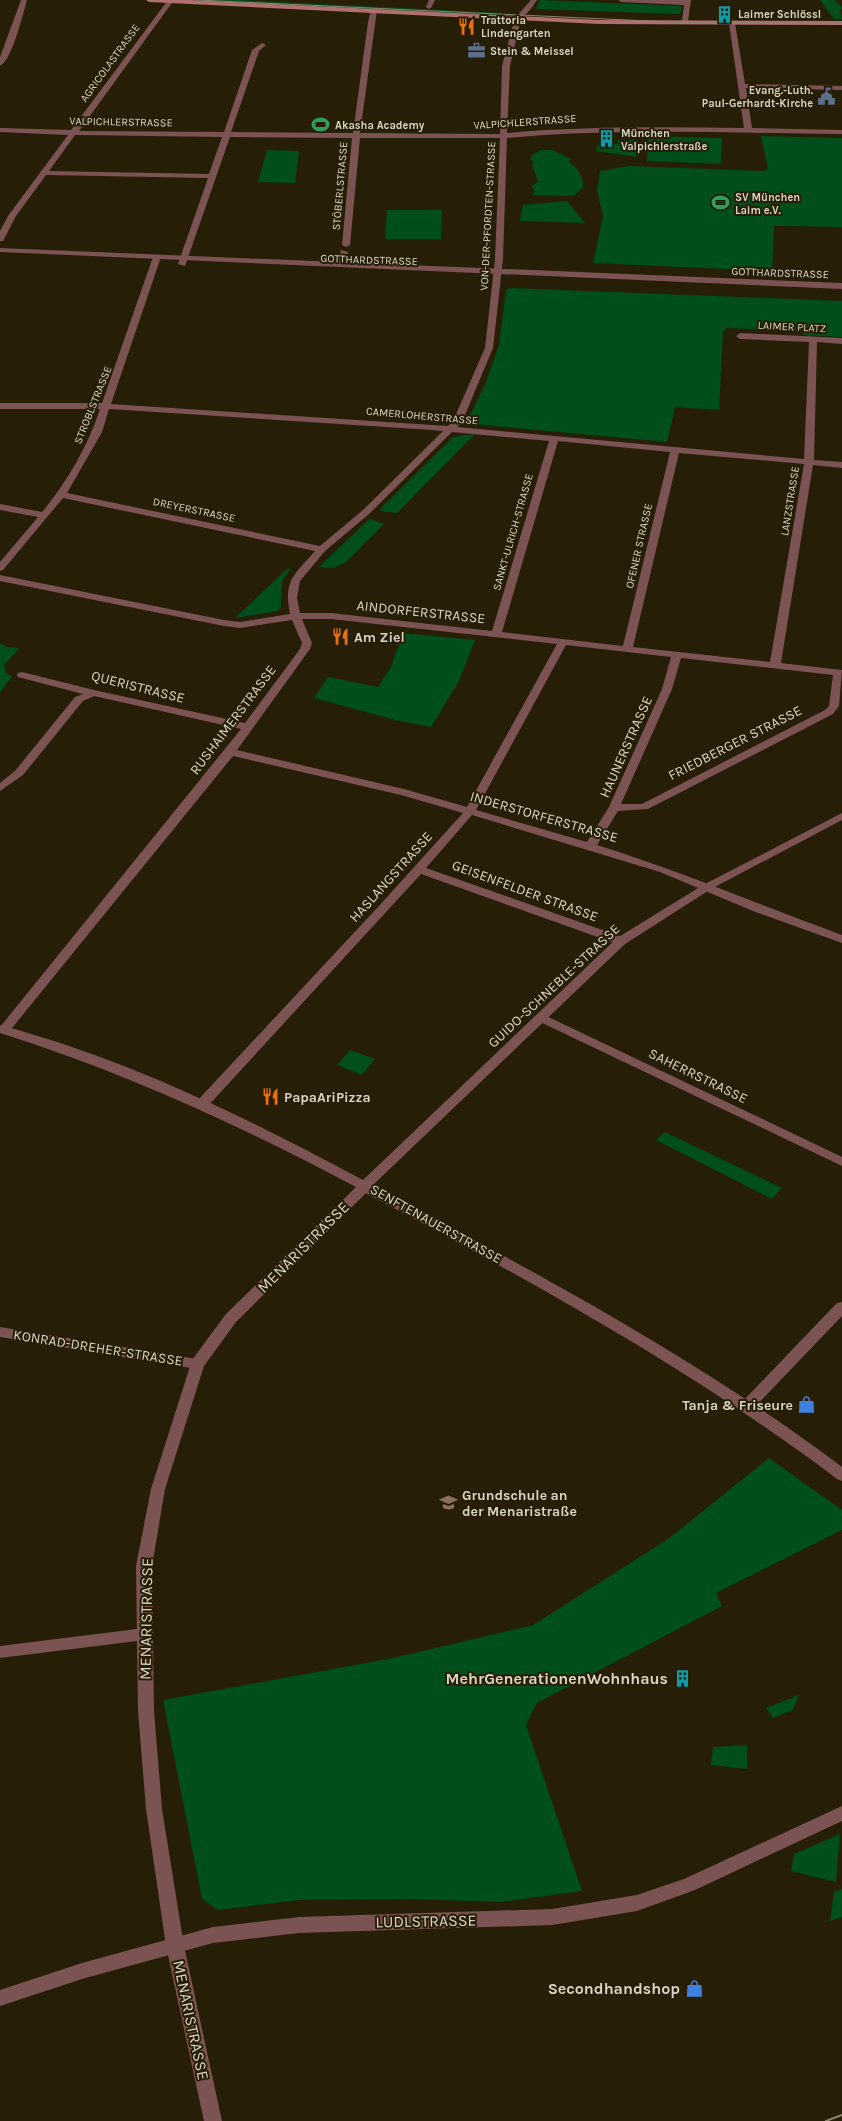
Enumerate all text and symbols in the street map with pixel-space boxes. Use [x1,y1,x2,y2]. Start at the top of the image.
building icon: Laimer Schlössl [714,4,734,24]
place label: Laimer Schlössl [738,8,821,21]
place label: Trattoria Lindengarten [481,14,551,40]
restaurant icon: Trattoria Lindengarten [457,16,477,36]
street label: AGRICOLASTRASSE [77,21,143,105]
office icon: Stein & Meissel [466,41,486,61]
place label: Stein & Meissel [490,45,574,58]
place label: Evang.-Luth. Paul-Gerhardt-Kirche [702,84,814,110]
public building icon: Evang.-Luth. Paul-Gerhardt-Kirche [817,86,837,106]
street label: VALPICHLERSTRASSE [473,112,577,132]
street label: VALPICHLERSTRASSE [69,115,173,129]
sports icon: Akasha Academy [311,115,331,135]
place label: Akasha Academy [335,119,425,132]
place label: München Valpichlerstraße [621,127,707,153]
building icon: München Valpichlerstraße [597,129,617,149]
street label: STÖBERLSTRASSE [329,141,350,231]
street label: VON-DER-PFORDTEN-STRASSE [478,141,498,291]
place label: SV München Laim e.V. [735,191,800,217]
sports icon: SV München Laim e.V. [711,193,731,213]
street label: GOTTHARDSTRASSE [320,252,418,268]
street label: GOTTHARDSTRASSE [731,265,829,281]
street label: LAIMER PLATZ [757,319,827,335]
street label: STROBLSTRASSE [71,364,115,446]
street label: CAMERLOHERSTRASSE [365,405,479,427]
street label: LANZSTRASSE [778,465,802,537]
street label: SANKT-ULRICH-STRASSE [490,472,536,592]
street label: DREYERSTRASSE [152,495,236,525]
street label: OFENER STRASSE [623,502,655,590]
street label: AINDORFERSTRASSE [356,597,486,627]
restaurant icon: Am Ziel [330,627,350,647]
place label: Am Ziel [354,629,405,646]
street label: RUSHAIMERSTRASSE [186,662,280,778]
street label: QUERISTRASSE [90,667,186,707]
street label: HAUNERSTRASSE [596,694,656,800]
street label: FRIEDBERGER STRASSE [665,702,805,784]
street label: INDERSTORFERSTRASSE [468,788,620,846]
street label: HASLANGSTRASSE [346,828,436,926]
street label: GEISENFELDER STRASSE [450,857,600,925]
street label: GUIDO-SCHNEBLE-STRASSE [485,920,623,1052]
street label: SAHERRSTRASSE [646,1045,750,1107]
restaurant icon: PapaAriPizza [260,1087,280,1107]
place label: PapaAriPizza [284,1089,371,1106]
street label: SENFTENAUERSTRASSE [367,1181,505,1267]
street label: MENARISTRASSE [253,1197,353,1297]
street label: KONRAD-DREHER-STRASSE [12,1326,184,1370]
shop icon: Tanja & Friseure [797,1395,817,1415]
place label: Tanja & Friseure [682,1397,793,1414]
place label: Grundschule an der Menaristraße [462,1487,577,1520]
school or university icon: Grundschule an der Menaristraße [438,1493,458,1513]
street label: MENARISTRASSE [135,1558,157,1680]
building icon: MehrGenerationenWohnhaus [672,1668,692,1688]
place label: MehrGenerationenWohnhaus [446,1669,668,1688]
street label: LUDLSTRASSE [375,1911,477,1931]
street label: MENARISTRASSE [169,1958,213,2082]
shop icon: Secondhandshop [684,1978,704,1998]
place label: Secondhandshop [548,1979,680,1998]

